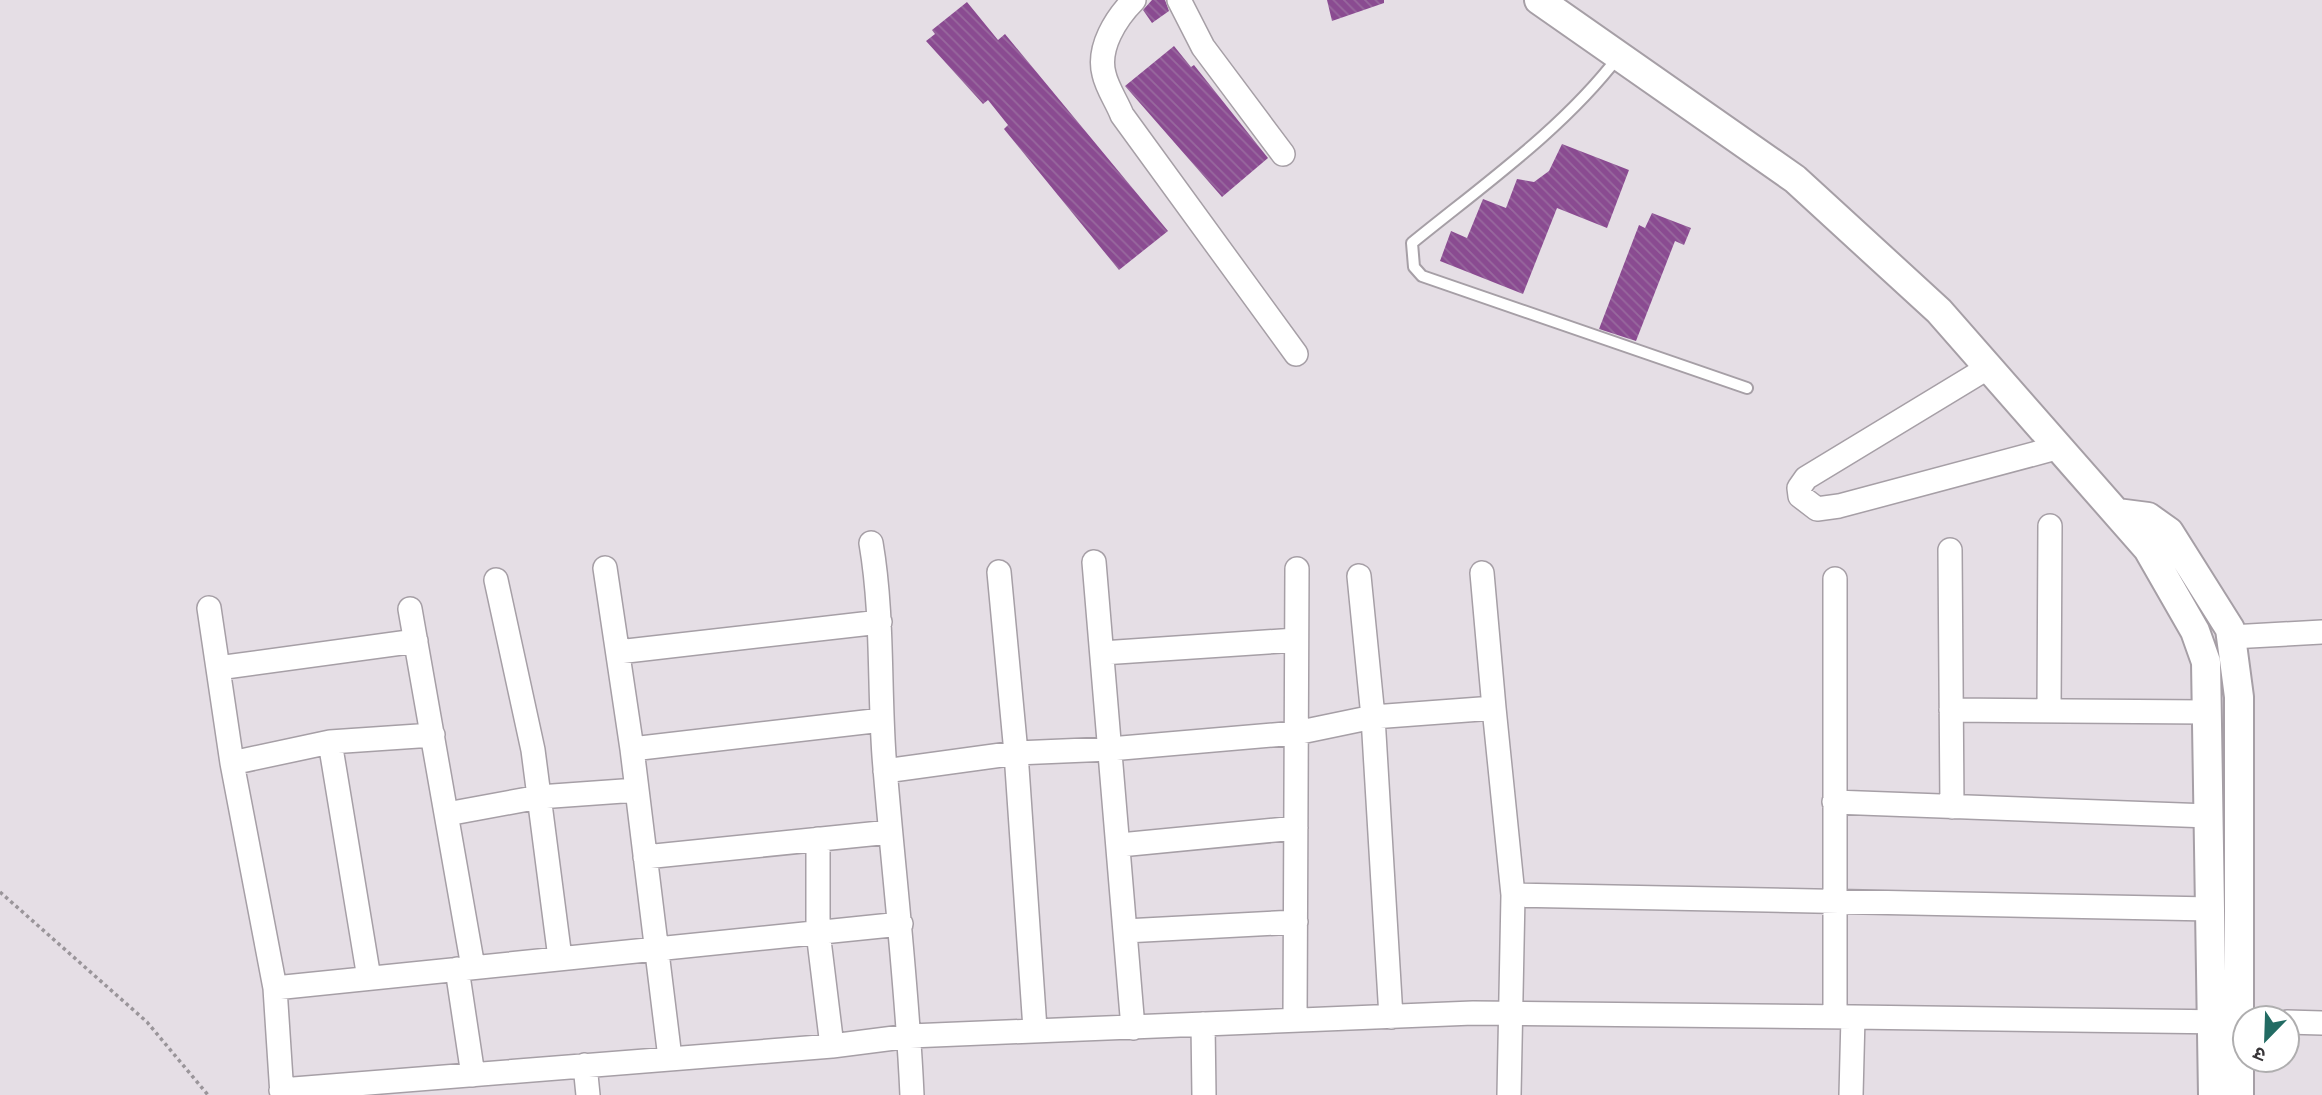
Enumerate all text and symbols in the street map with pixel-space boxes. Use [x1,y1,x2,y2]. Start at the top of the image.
north arrow [2231,1004,2301,1074]
text: उ [2250,1042,2269,1066]

